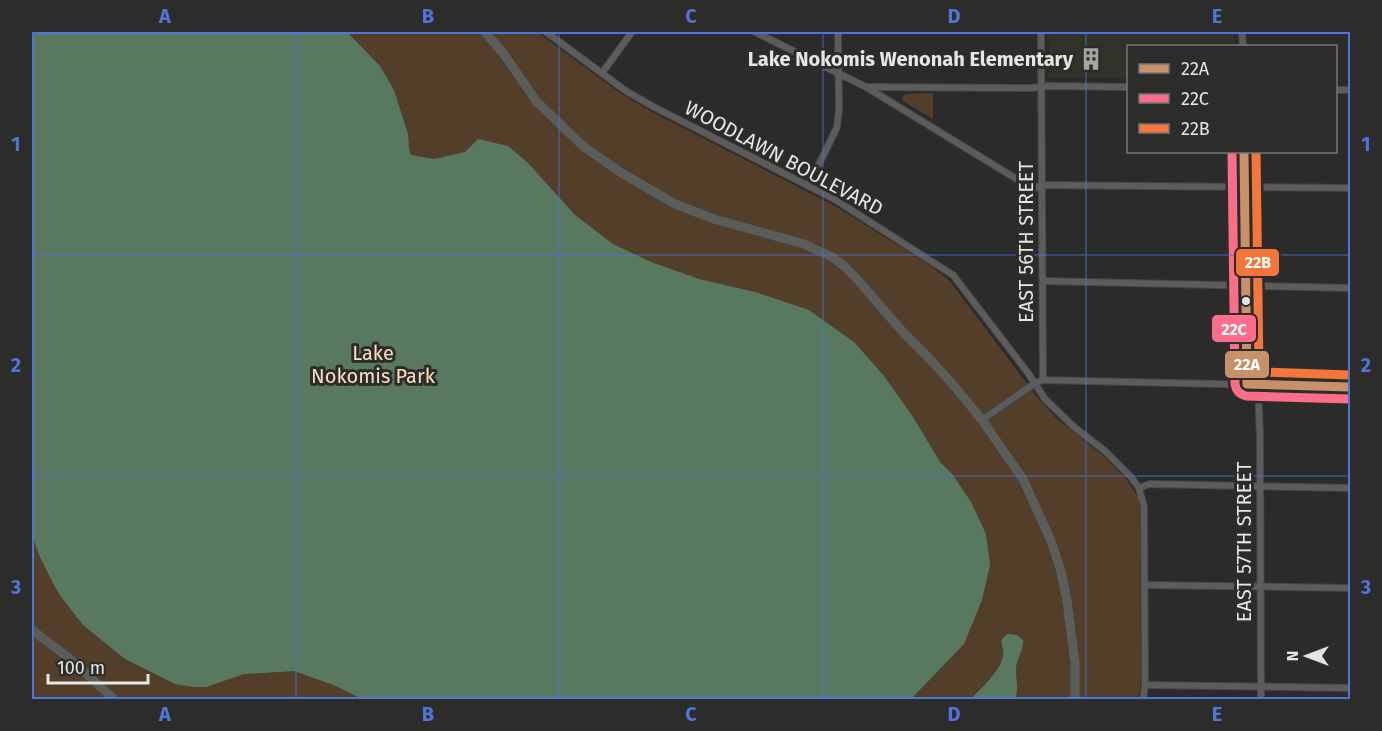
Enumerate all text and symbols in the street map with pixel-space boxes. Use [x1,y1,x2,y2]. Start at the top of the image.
text: A [158,4,172,28]
text: B [422,4,434,28]
text: C [685,4,697,28]
text: D [947,4,961,28]
text: E [1212,4,1222,28]
legend [1127,45,1337,153]
building icon: Lake Nokomis Wenonah Elementary [1078,46,1104,72]
place label: Lake Nokomis Wenonah Elementary [748,47,1074,71]
text: 22A [1181,58,1210,80]
text: 22C [1181,88,1209,110]
street label: WOODLAWN BOULEVARD [681,95,887,221]
text: 22B [1181,118,1210,140]
text: 1 [11,132,21,156]
text: 1 [1361,132,1371,156]
street label: EAST 56TH STREET [1014,160,1038,323]
line badge: 22B [1235,248,1280,277]
text: 22B [1245,253,1271,272]
unlabelled marker [1240,295,1252,307]
line badge: 22C [1211,314,1257,343]
text: 22C [1221,320,1248,339]
park label: Lake Nokomis Park [311,341,436,388]
line badge: 22A [1224,350,1270,379]
text: 2 [11,353,21,377]
text: 2 [1361,353,1371,377]
text: 22A [1234,355,1261,374]
street label: EAST 57TH STREET [1232,461,1256,622]
text: 3 [10,575,21,599]
text: 3 [1360,575,1371,599]
north arrow [1277,626,1337,686]
scale bar [48,647,148,685]
text: N [1283,651,1302,661]
text: 100 m [57,657,105,679]
text: A [158,702,172,726]
text: B [422,702,434,726]
text: C [685,702,697,726]
text: D [947,702,961,726]
text: E [1212,702,1222,726]

